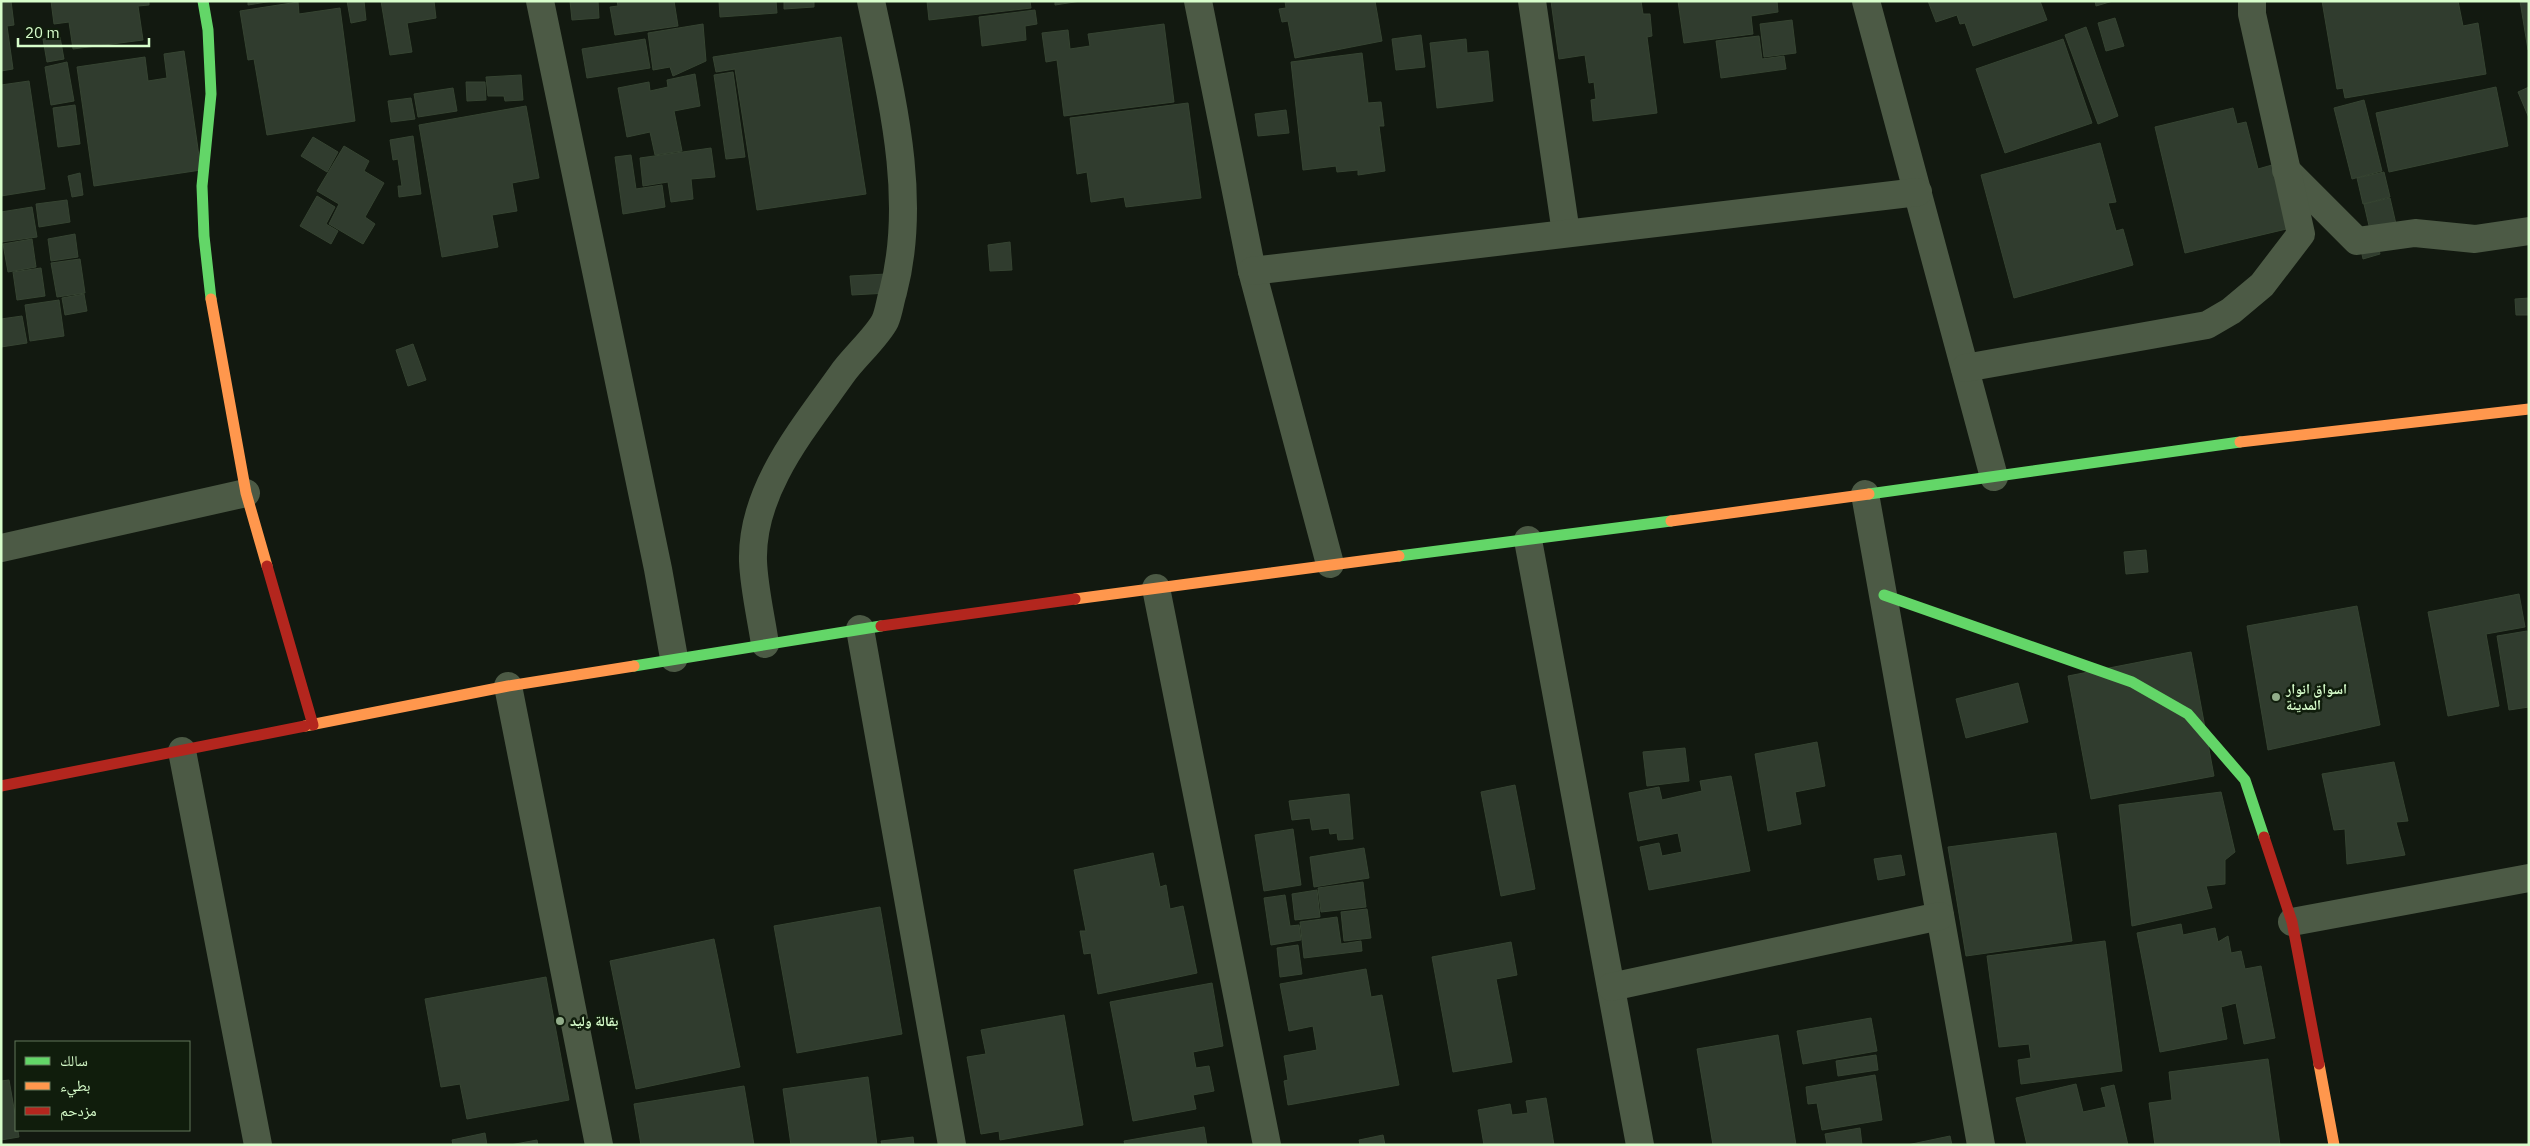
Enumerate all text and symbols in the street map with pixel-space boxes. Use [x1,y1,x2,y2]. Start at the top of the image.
scale bar [18,15,149,47]
text: 20 m [25,23,60,42]
place label: اسواق انوار المدينة [2285,680,2347,714]
marker: اسواق انوار المدينة [2270,691,2282,703]
place label: بقالة وليد [570,1012,618,1030]
marker: بقالة وليد [554,1015,566,1027]
legend [15,1041,190,1131]
text: سالك [60,1051,88,1070]
text: بطيء [60,1076,90,1098]
text: مزدحم [60,1101,97,1121]

